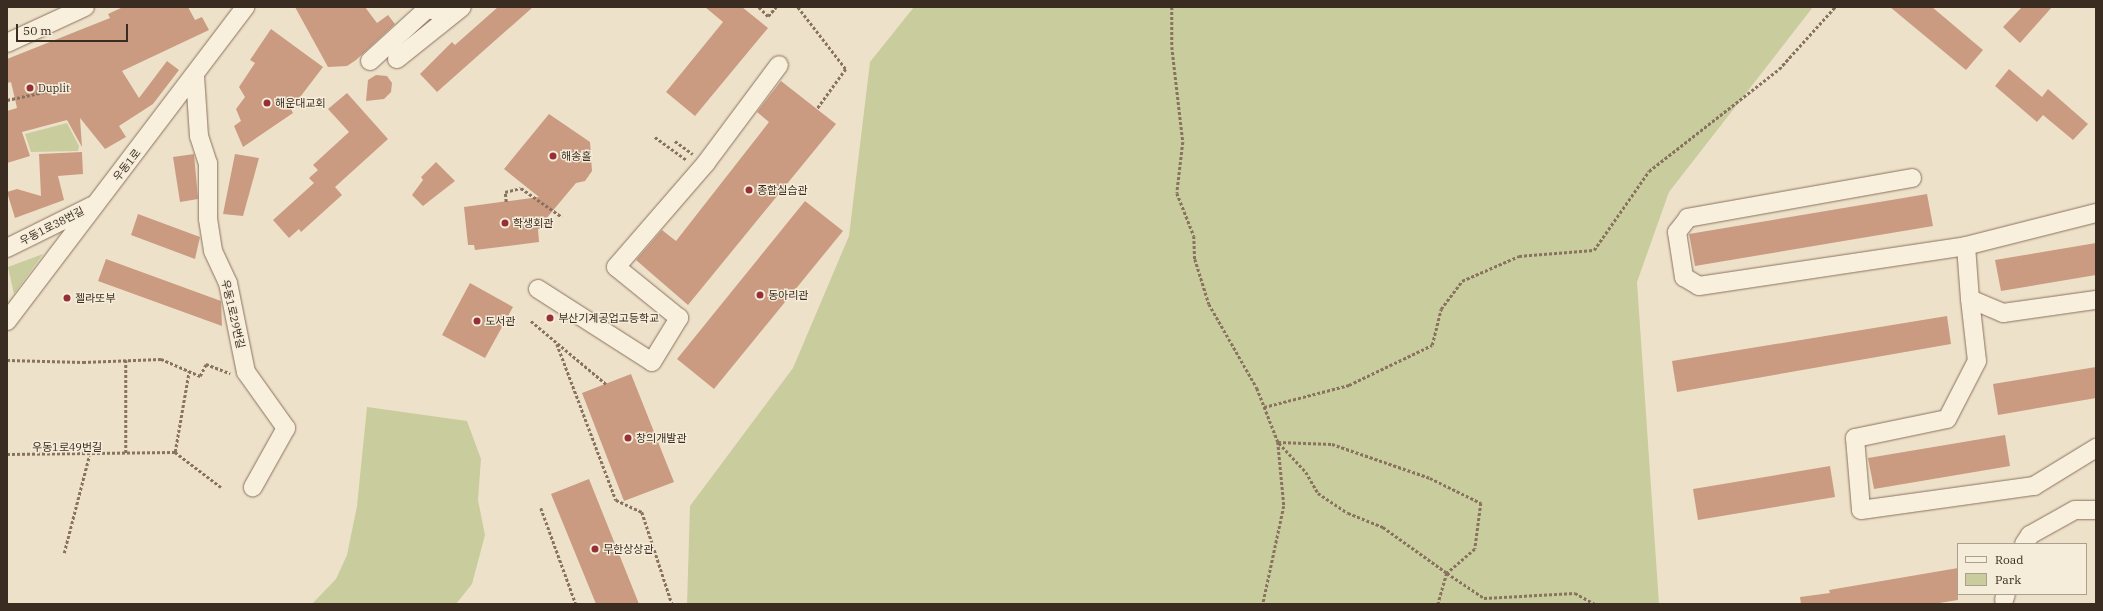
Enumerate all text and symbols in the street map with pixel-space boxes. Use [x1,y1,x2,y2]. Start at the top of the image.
scale bar [18,16,130,42]
text: 50 m [23,23,52,38]
place label: Duplit [38,81,70,95]
marker: Duplit [25,83,35,93]
place label: 해운대교회 [275,96,326,110]
marker: 해운대교회 [262,98,272,108]
street label: 우동1로 [110,146,144,184]
place label: 해송홀 [561,149,591,163]
marker: 해송홀 [548,151,558,161]
place label: 종합실습관 [757,183,808,197]
marker: 종합실습관 [744,185,754,195]
street label: 우동1로38번길 [18,204,86,248]
place label: 학생회관 [513,216,553,230]
marker: 학생회관 [500,218,510,228]
street label: 우동1로29번길 [219,278,247,350]
place label: 동아리관 [768,288,808,302]
marker: 동아리관 [755,290,765,300]
place label: 젤라또부 [75,291,115,305]
marker: 젤라또부 [62,293,72,303]
place label: 부산기계공업고등학교 [558,311,659,325]
marker: 부산기계공업고등학교 [545,313,555,323]
place label: 도서관 [485,314,515,328]
marker: 도서관 [472,316,482,326]
place label: 창의개발관 [636,431,687,445]
marker: 창의개발관 [623,433,633,443]
street label: 우동1로49번길 [32,440,102,454]
place label: 무한상상관 [603,542,654,556]
legend [1957,543,2087,595]
marker: 무한상상관 [590,544,600,554]
text: Road [1995,552,2024,567]
text: Park [1995,572,2021,587]

